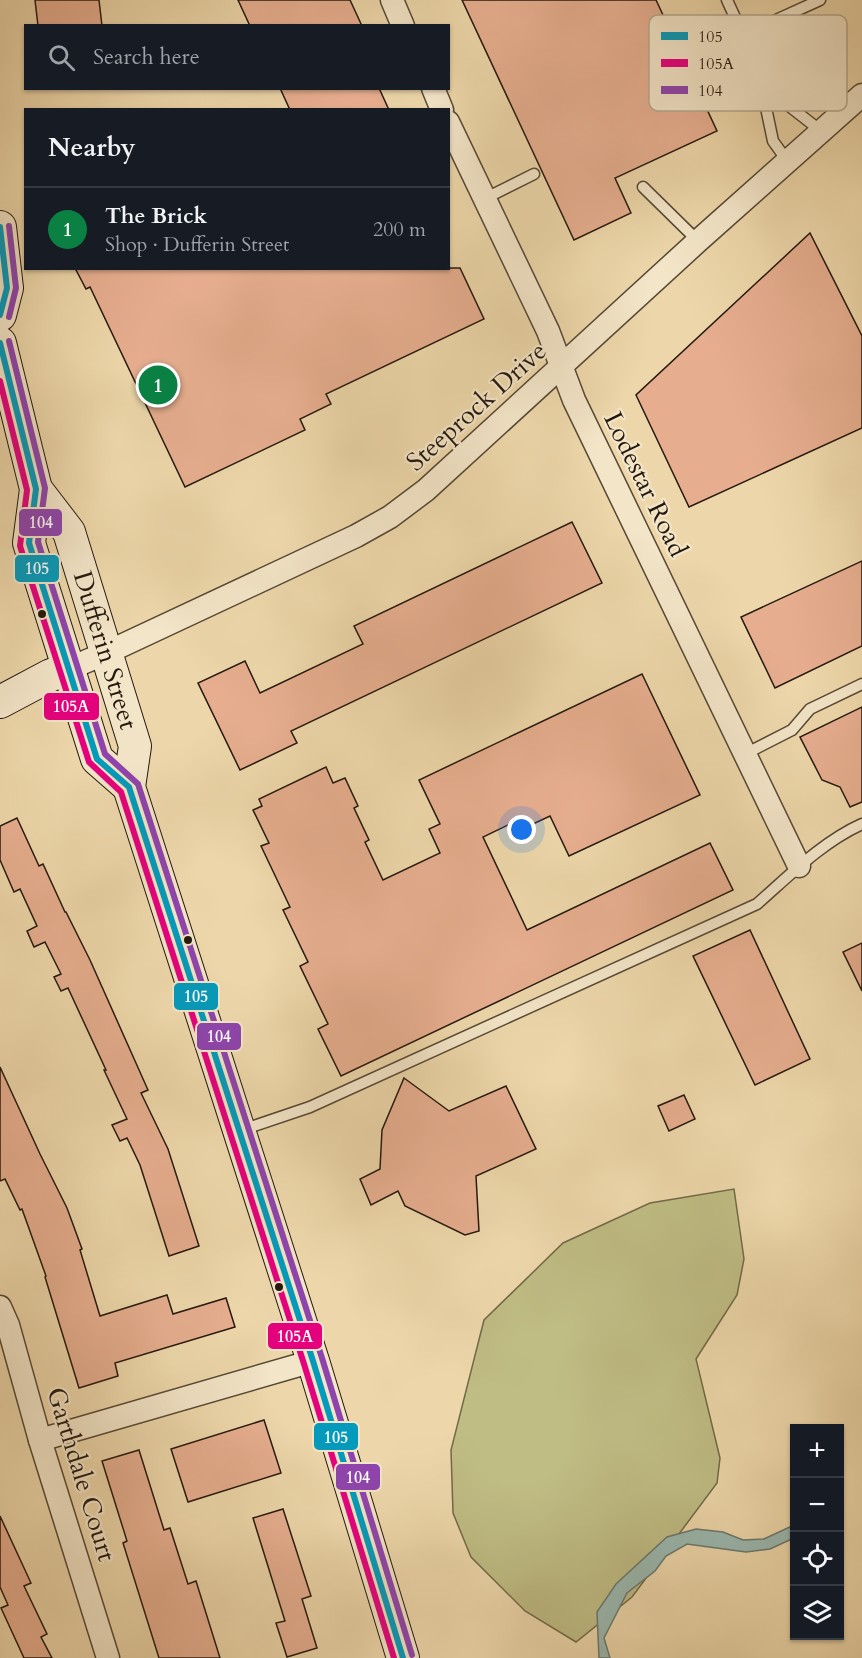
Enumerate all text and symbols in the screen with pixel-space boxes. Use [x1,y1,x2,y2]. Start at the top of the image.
legend [649,15,847,111]
search box [24,24,450,90]
text: 105 [698,26,723,48]
icon: search [45,41,78,74]
text: Search here [93,42,200,72]
text: 105A [698,53,735,75]
text: 104 [698,80,723,102]
text: Nearby [48,130,136,165]
text: The Brick [105,201,207,231]
text: 1 [62,216,73,243]
text: 200 m [373,216,426,243]
text: Shop · Dufferin Street [105,231,289,258]
street label: Steeprock Drive [399,334,554,479]
pin: 1 [138,362,178,408]
street label: Lodestar Road [595,406,696,563]
line badge: 104 [18,508,63,537]
text: 104 [29,512,53,534]
line badge: 105 [14,554,60,583]
text: 105 [25,558,49,580]
street label: Dufferin Street [65,567,146,734]
unlabelled marker [36,608,48,620]
line badge: 105A [43,692,100,721]
text: 105A [53,696,89,718]
your location [507,815,536,844]
unlabelled marker [182,934,194,946]
line badge: 105 [173,982,219,1011]
text: 105 [184,986,208,1008]
line badge: 104 [196,1022,242,1051]
text: 104 [207,1026,231,1048]
unlabelled marker [273,1281,285,1293]
line badge: 105A [267,1322,323,1350]
text: 105A [277,1326,313,1348]
street label: Garthdale Court [38,1383,125,1565]
line badge: 105 [313,1422,359,1451]
map controls [790,1424,844,1640]
button: + [790,1424,844,1478]
text: 105 [324,1427,348,1449]
line badge: 104 [335,1463,381,1491]
text: 104 [346,1467,370,1489]
button: − [790,1478,844,1532]
button: locate [790,1532,844,1586]
button: layers [790,1586,844,1640]

